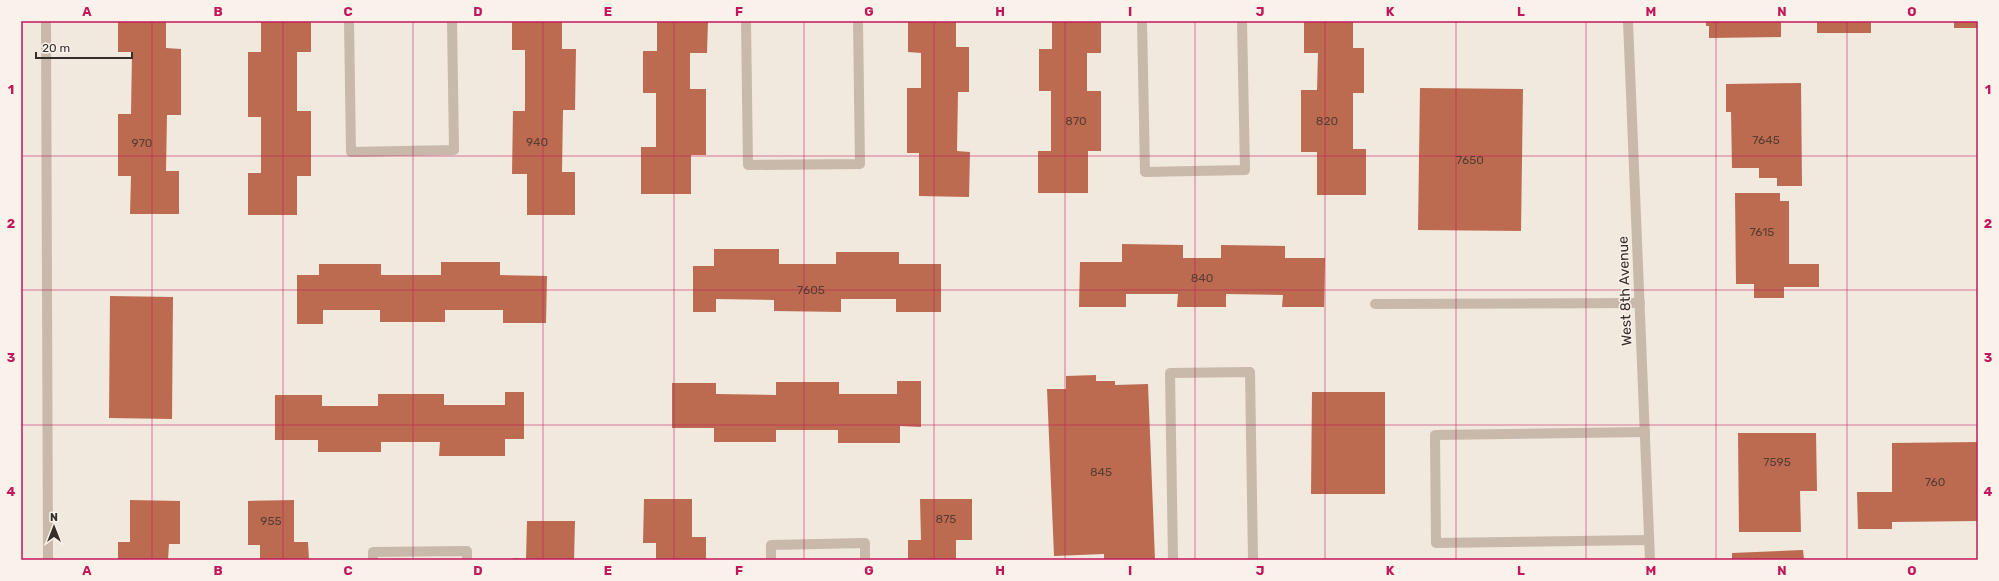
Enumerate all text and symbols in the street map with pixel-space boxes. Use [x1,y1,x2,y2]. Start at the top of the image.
text: A [82,4,92,19]
text: B [213,4,223,19]
text: C [343,4,353,19]
text: D [473,4,483,19]
text: E [604,4,612,19]
text: F [735,4,743,19]
text: G [864,4,874,19]
text: H [995,4,1005,19]
text: I [1128,4,1132,19]
text: J [1256,4,1264,19]
text: K [1386,4,1395,19]
text: L [1517,4,1525,19]
text: M [1646,4,1656,19]
text: N [1777,4,1787,19]
text: O [1907,4,1917,19]
scale bar [36,34,132,60]
text: 20 m [42,41,70,55]
text: 1 [8,82,14,97]
text: 1 [1985,82,1991,97]
house number: 870 [1065,114,1087,128]
house number: 820 [1316,114,1338,128]
house number: 7645 [1752,133,1780,147]
house number: 940 [526,135,548,149]
house number: 970 [132,136,152,150]
house number: 7650 [1456,153,1484,167]
text: 2 [7,216,15,231]
text: 2 [1984,216,1992,231]
house number: 7615 [1750,225,1775,239]
street label: West 8th Avenue [1615,236,1635,346]
house number: 840 [1191,271,1213,285]
house number: 7605 [797,283,825,297]
text: 3 [7,350,16,365]
text: 3 [1984,350,1993,365]
house number: 7595 [1763,455,1791,469]
house number: 845 [1090,465,1112,479]
house number: 760 [1925,475,1945,489]
text: 4 [7,484,16,499]
text: 4 [1984,484,1993,499]
north arrow [34,507,74,547]
text: N [50,511,58,524]
house number: 875 [936,512,956,526]
house number: 955 [260,514,282,528]
text: A [82,563,92,578]
text: B [213,563,223,578]
text: C [343,563,353,578]
text: D [473,563,483,578]
text: E [604,563,612,578]
text: F [735,563,743,578]
text: G [864,563,874,578]
text: H [995,563,1005,578]
text: I [1128,563,1132,578]
text: J [1256,563,1264,578]
text: K [1386,563,1395,578]
text: L [1517,563,1525,578]
text: M [1646,563,1656,578]
text: N [1777,563,1787,578]
text: O [1907,563,1917,578]

